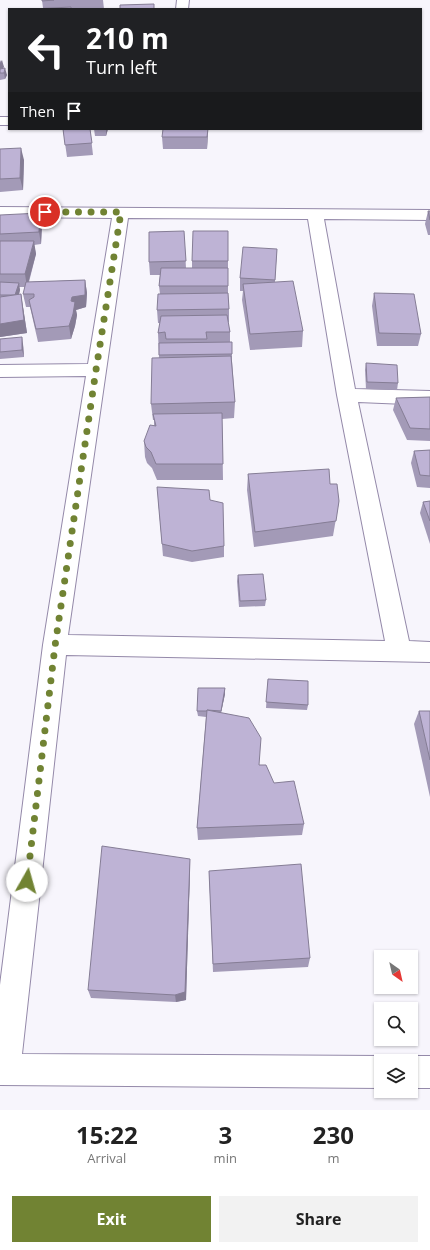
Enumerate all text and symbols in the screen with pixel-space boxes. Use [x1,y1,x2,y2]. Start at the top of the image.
text: 210 m [86,19,169,57]
icon: left [20,24,72,76]
text: Turn left [86,55,157,79]
icon: arrive [63,100,85,122]
text: Then [20,101,55,121]
pin [28,195,62,229]
icon: arrive [34,201,56,223]
position arrow [6,860,48,902]
north arrow [374,950,418,994]
map controls [374,950,418,1098]
button: search [374,1002,418,1046]
button: layers [374,1054,418,1098]
text: 15:22 [76,1118,138,1151]
text: 3 [218,1118,232,1151]
text: 230 [313,1118,354,1151]
text: Arrival [87,1149,126,1167]
text: min [214,1149,237,1167]
text: m [327,1149,339,1167]
button: Exit [12,1196,211,1242]
button: Share [219,1196,418,1242]

